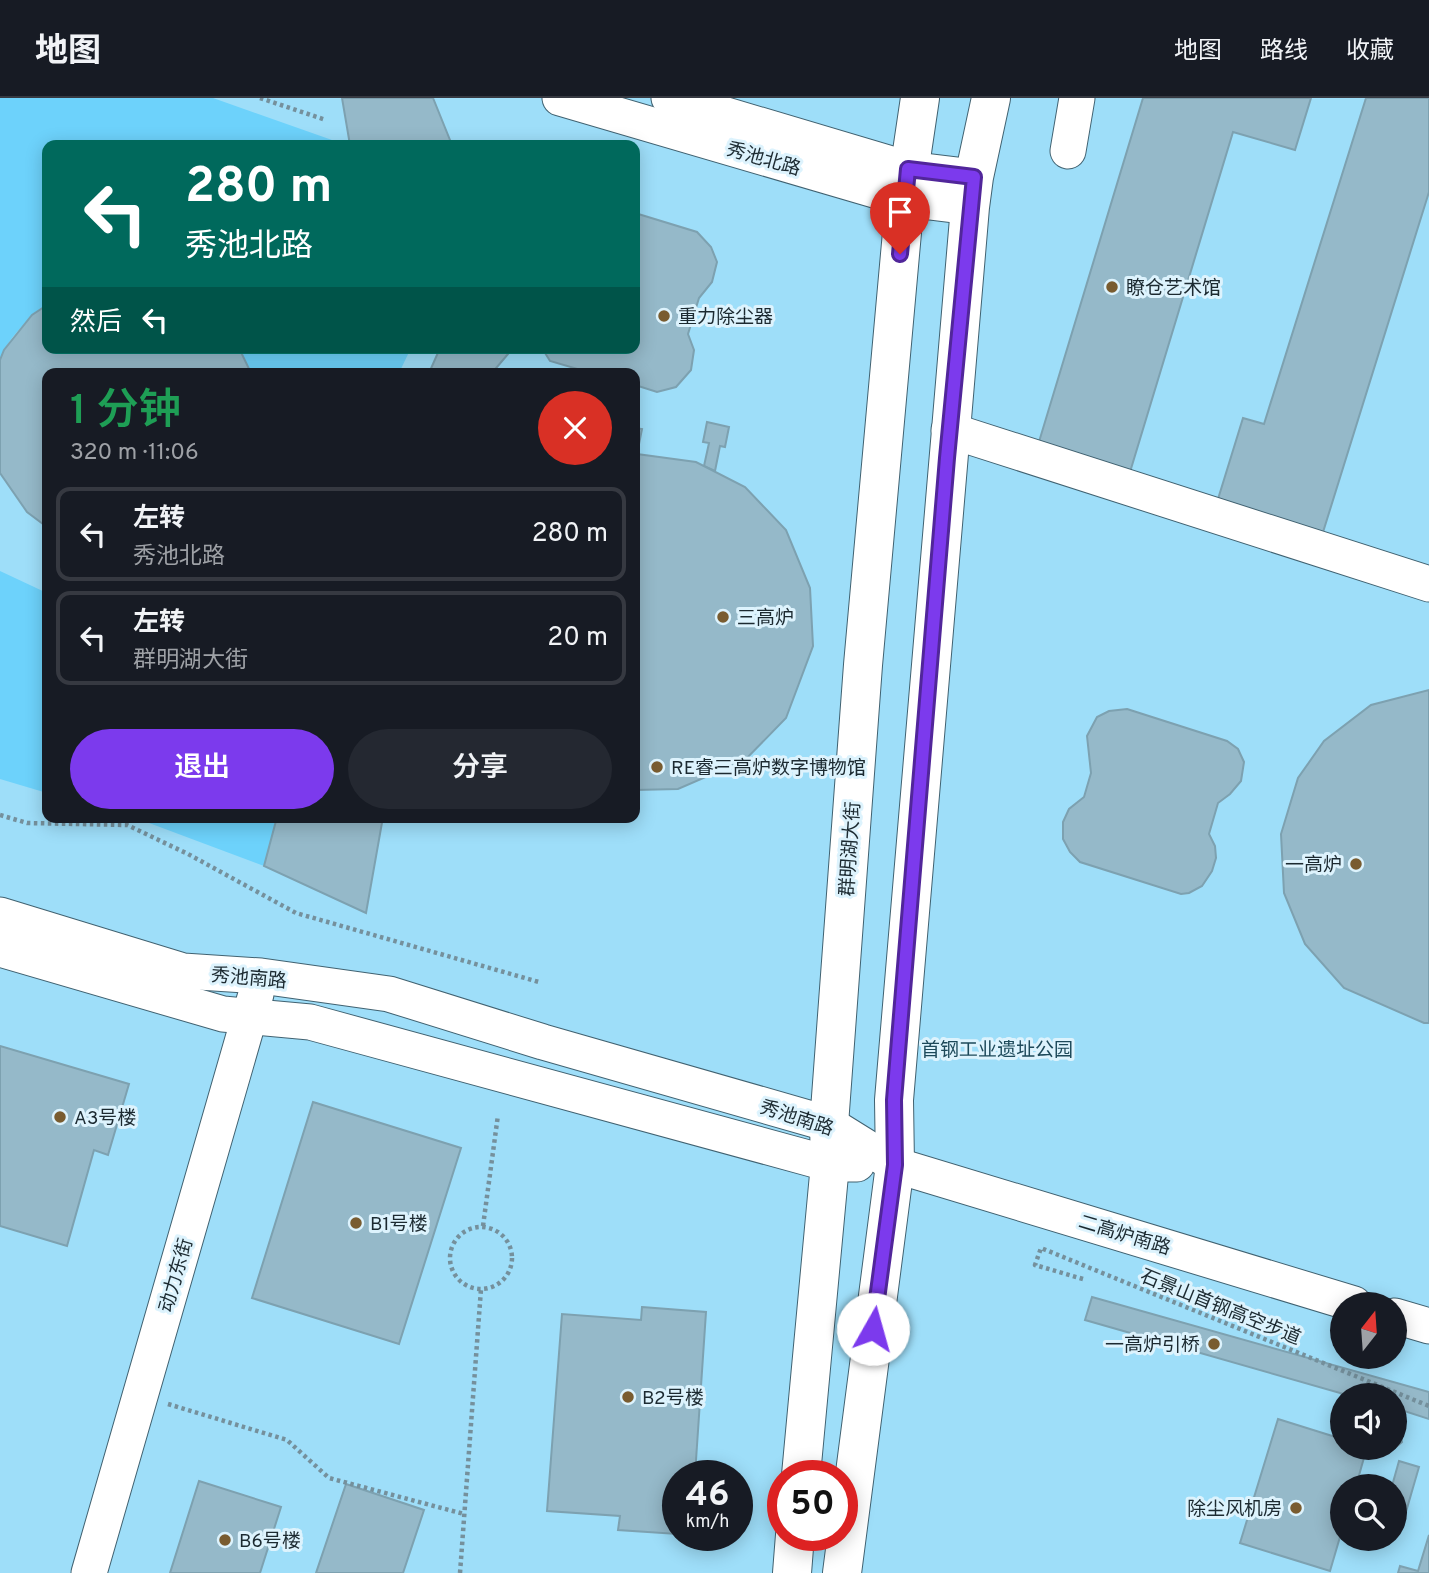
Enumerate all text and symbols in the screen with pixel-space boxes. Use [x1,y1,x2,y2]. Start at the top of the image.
text: 地图 [35,32,101,74]
text: 地图 [1174,37,1222,67]
text: 路线 [1260,37,1308,67]
text: 收藏 [1346,37,1394,67]
street label: 秀池北路 [724,138,803,182]
text: 280 m [185,158,332,220]
icon: left [70,168,161,259]
pin [870,182,930,254]
icon: arrive [881,193,919,231]
text: 秀池北路 [185,228,313,268]
place label: 瞭仓艺术馆 [1126,277,1221,301]
marker: 瞭仓艺术馆 [1104,279,1120,295]
icon: left [136,301,174,339]
place label: 重力除尘器 [678,306,773,330]
text: 然后 [70,307,122,340]
marker: 重力除尘器 [656,308,672,324]
text: 1 分钟 [70,386,181,439]
button: close [538,391,612,465]
text: 320 m · 11:06 [70,439,199,468]
text: 左转 [133,503,185,536]
icon: left [74,515,112,553]
text: 280 m [532,518,608,551]
text: 秀池北路 [133,543,225,572]
text: 左转 [133,607,185,640]
place label: 三高炉 [737,607,794,631]
marker: 三高炉 [715,609,731,625]
icon: left [74,619,112,657]
text: 20 m [547,622,608,655]
text: 群明湖大街 [133,647,248,676]
button: 退出 [70,729,334,809]
button: 分享 [348,729,612,809]
place label: RE睿·三高炉数字博物馆 [671,757,866,781]
marker: RE睿·三高炉数字博物馆 [649,759,665,775]
street label: 群明湖大街 [836,801,866,897]
place label: 一高炉 [1285,854,1342,878]
marker: 一高炉 [1348,856,1364,872]
street label: 秀池南路 [210,964,288,994]
park label: 首钢工业遗址公园 [921,1039,1073,1063]
street label: 秀池南路 [757,1096,836,1142]
place label: A3号楼 [74,1107,136,1131]
marker: A3号楼 [52,1109,68,1125]
street label: 二高炉南路 [1075,1211,1173,1261]
place label: B1号楼 [370,1213,428,1237]
marker: B1号楼 [348,1215,364,1231]
street label: 动力东街 [155,1236,199,1315]
street label: 石景山首钢高空步道 [1136,1265,1304,1351]
position arrow [836,1292,910,1366]
north arrow [1330,1292,1407,1368]
map controls [1330,1292,1407,1551]
place label: 一高炉引桥 [1105,1334,1200,1358]
marker: 一高炉引桥 [1206,1336,1222,1352]
button: sound [1330,1383,1407,1460]
place label: B2号楼 [642,1387,704,1411]
marker: B2号楼 [620,1389,636,1405]
speed limit sign: 50 [767,1460,858,1551]
text: 46 [686,1474,730,1518]
button: search [1330,1474,1407,1551]
place label: 除尘风机房 [1187,1498,1282,1522]
marker: 除尘风机房 [1288,1500,1304,1516]
text: km/h [686,1511,729,1534]
place label: B6号楼 [239,1530,301,1554]
marker: B6号楼 [217,1532,233,1548]

